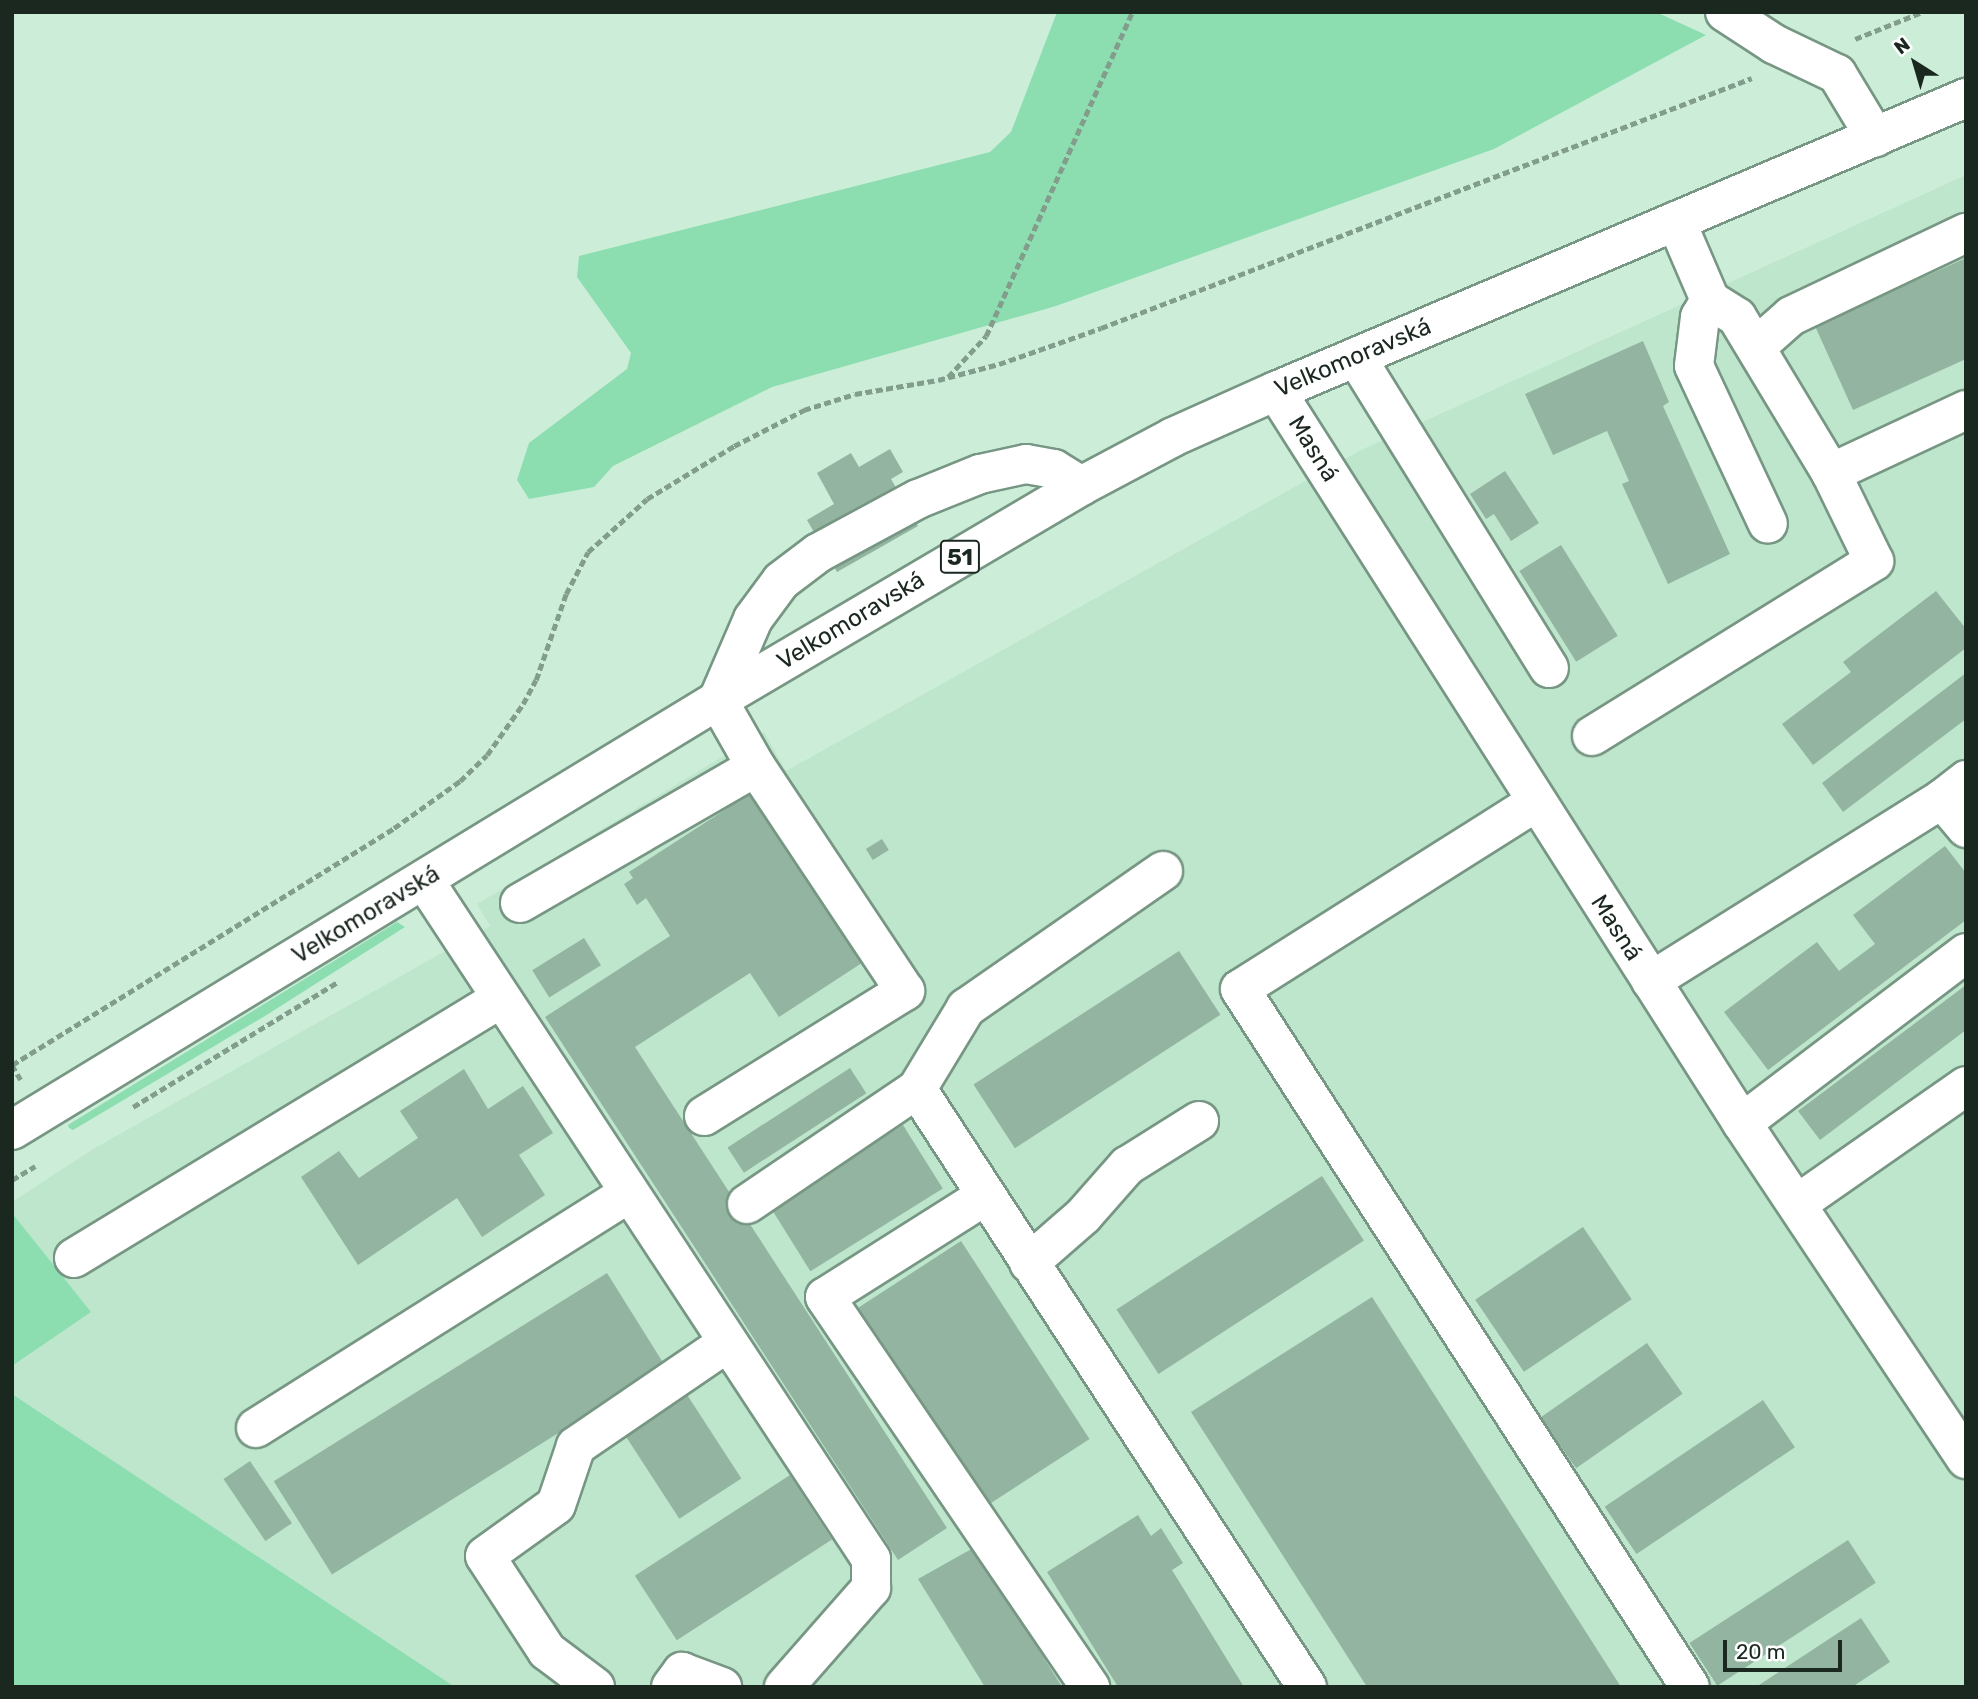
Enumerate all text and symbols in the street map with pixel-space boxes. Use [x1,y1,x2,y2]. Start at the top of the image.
north arrow [1880,28,1950,98]
text: N [1890,33,1914,59]
street label: Velkomoravská [1271,312,1435,404]
street label: Masná [1282,411,1344,487]
road number: 51 [939,538,981,576]
street label: Velkomoravská [772,566,930,676]
street label: Velkomoravská [287,860,445,970]
street label: Masná [1584,890,1648,966]
scale bar [1726,1626,1845,1670]
text: 20 m [1736,1639,1785,1664]

